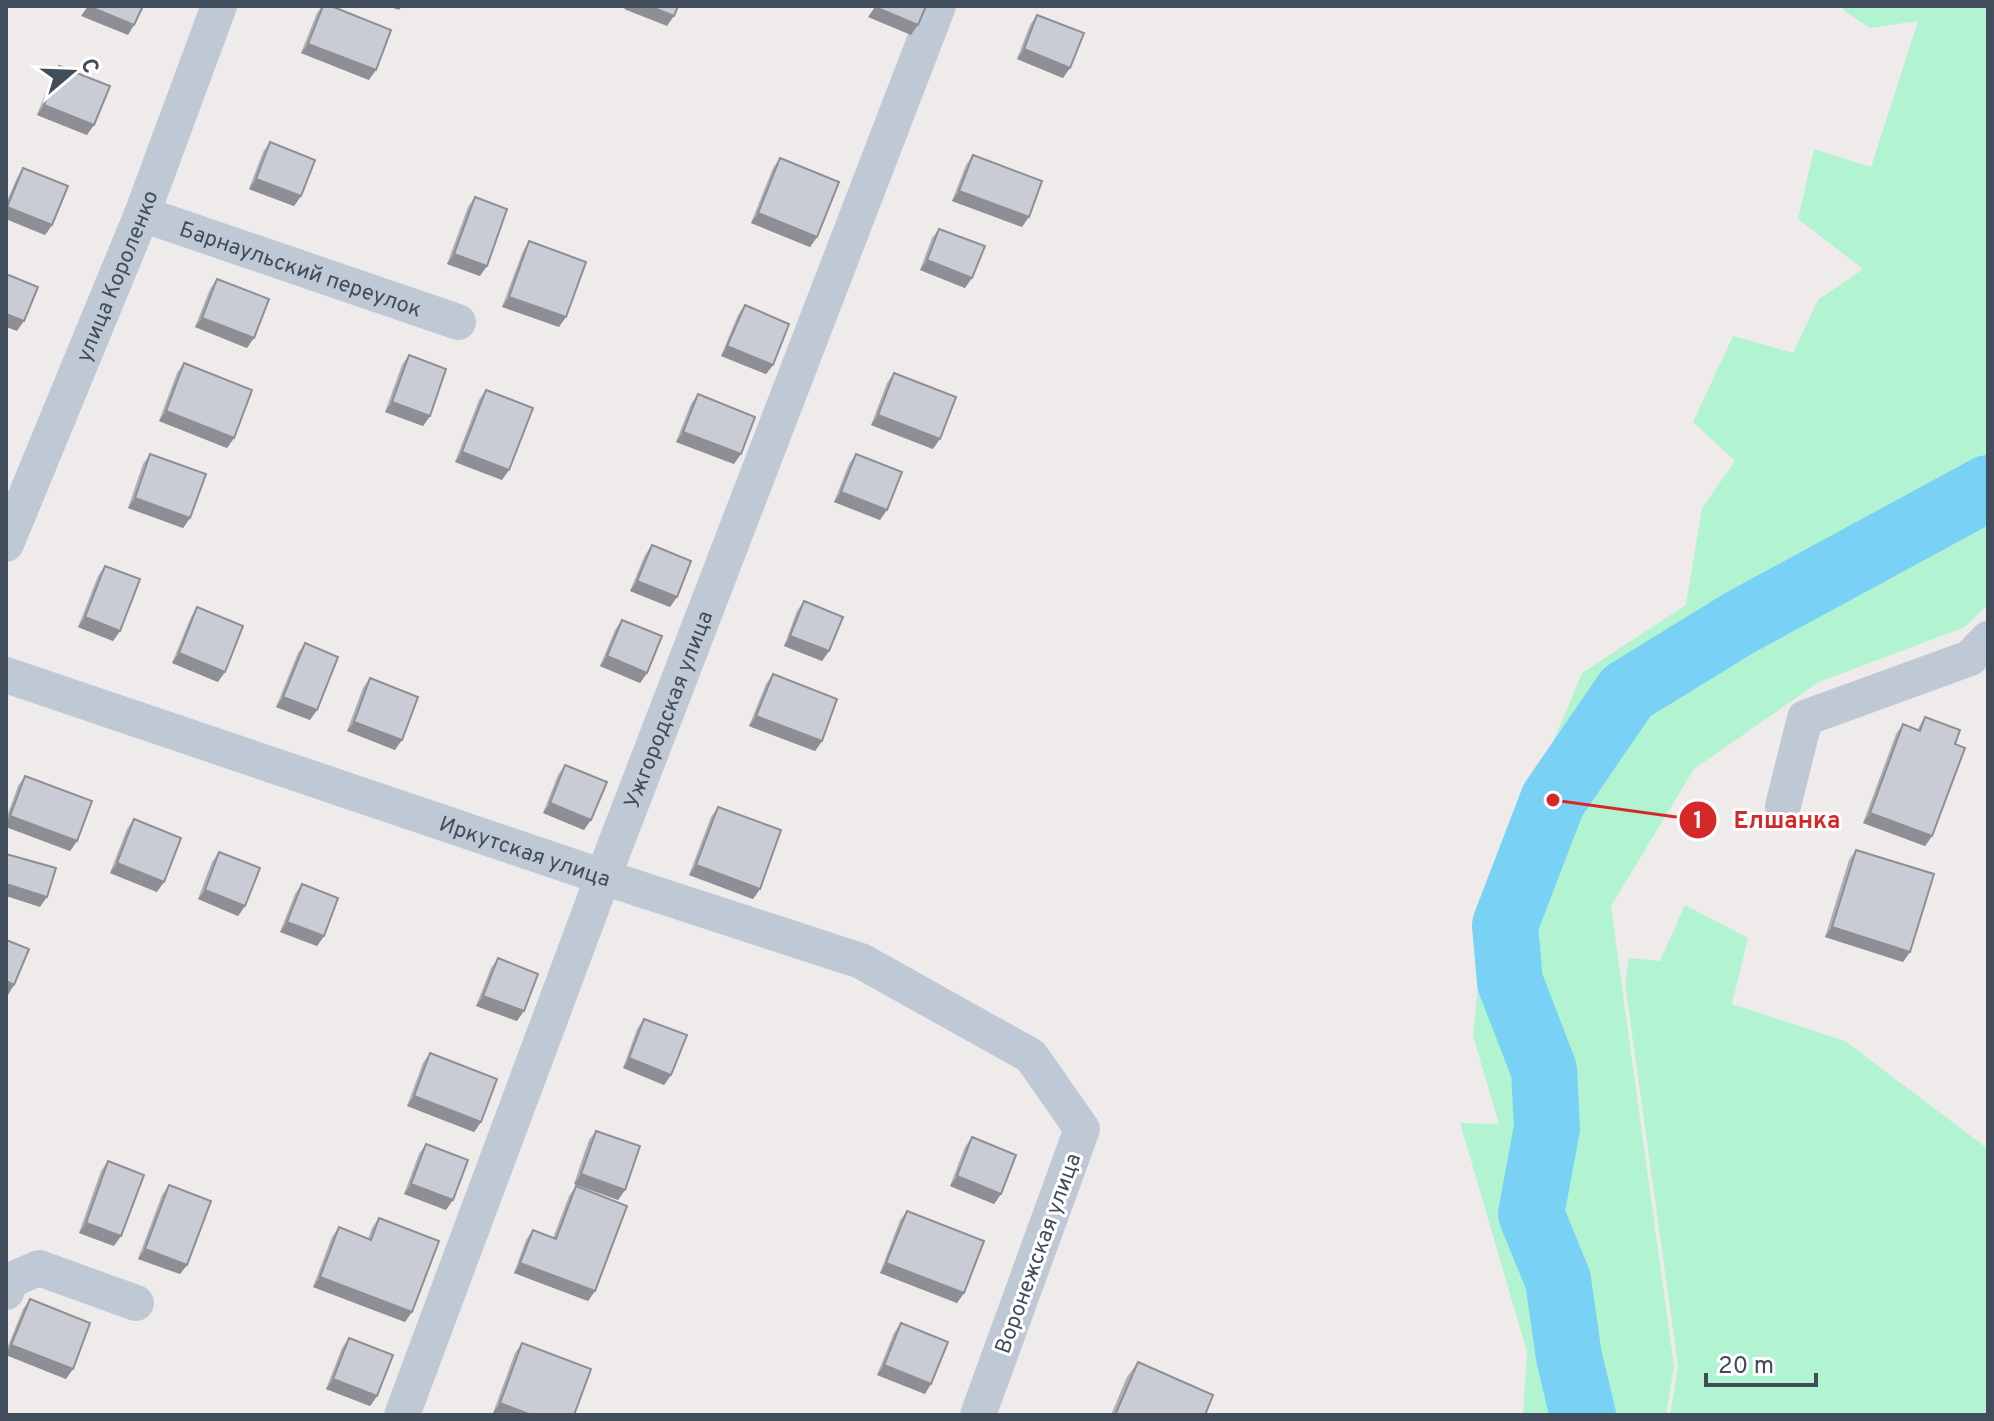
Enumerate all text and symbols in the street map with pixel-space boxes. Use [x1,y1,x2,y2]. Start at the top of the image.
north arrow [32,32,112,112]
text: С [73,55,104,77]
street label: улица Короленко [71,187,166,367]
street label: Барнаульский переулок [176,217,425,325]
street label: Ужгородская улица [620,607,720,813]
callout: Елшанка [1678,796,1856,844]
text: 1 [1693,807,1703,837]
text: Елшанка [1734,807,1840,837]
street label: Иркутская улица [435,812,613,894]
street label: Воронежская улица [991,1150,1088,1358]
scale bar [1706,1337,1816,1387]
text: 20 m [1718,1352,1774,1382]

